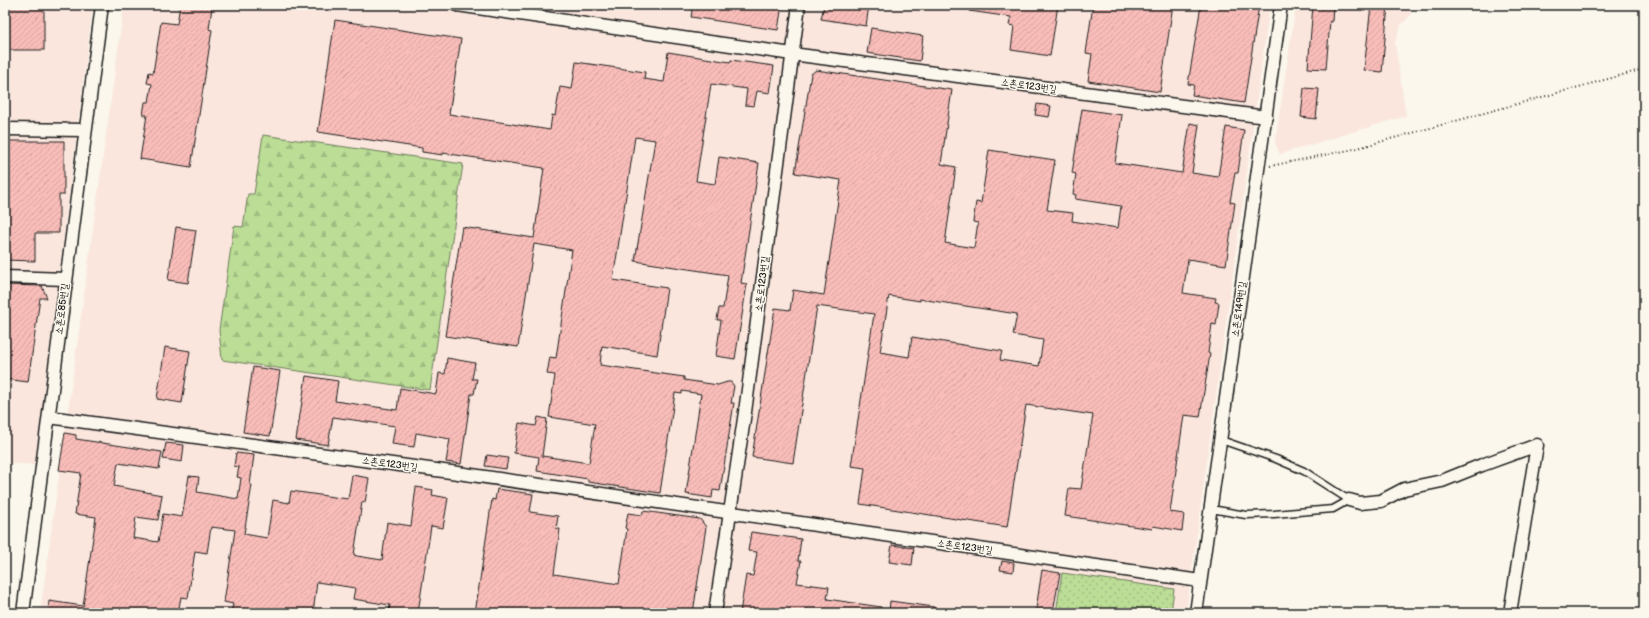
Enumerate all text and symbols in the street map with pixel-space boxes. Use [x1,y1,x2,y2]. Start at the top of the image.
street label: 소촌로123번길 [1000,76,1058,96]
street label: 소촌로123번길 [753,255,771,313]
street label: 소촌로149번길 [1229,280,1249,338]
street label: 소촌로85번길 [53,283,71,335]
street label: 소촌로123번길 [361,454,419,474]
street label: 소촌로123번길 [936,537,994,557]

